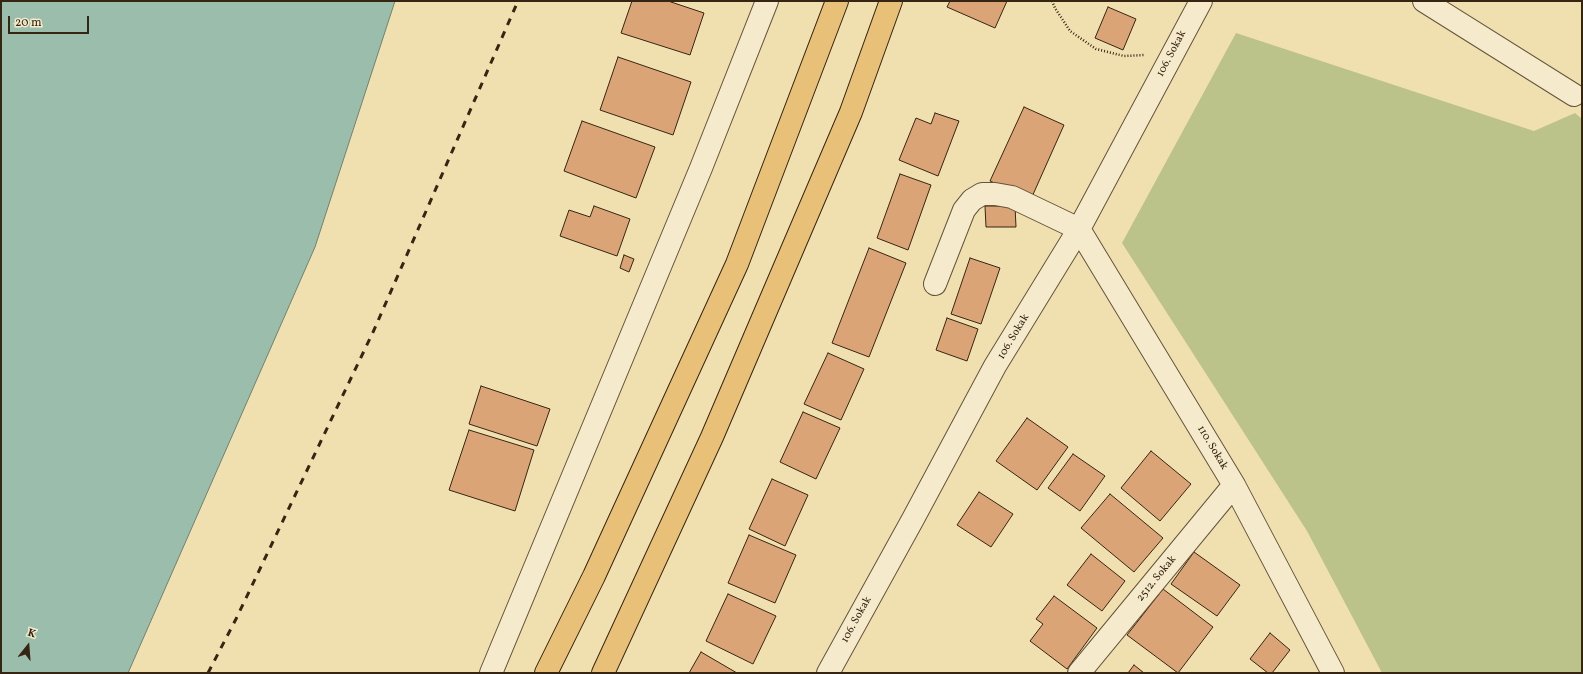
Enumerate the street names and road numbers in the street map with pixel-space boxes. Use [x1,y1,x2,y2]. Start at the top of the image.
street label: 106. Sokak [1154,29,1190,79]
street label: 106. Sokak [995,312,1033,362]
street label: 110. Sokak [1194,424,1230,472]
street label: 2512. Sokak [1134,553,1180,605]
street label: 106. Sokak [839,595,875,645]

